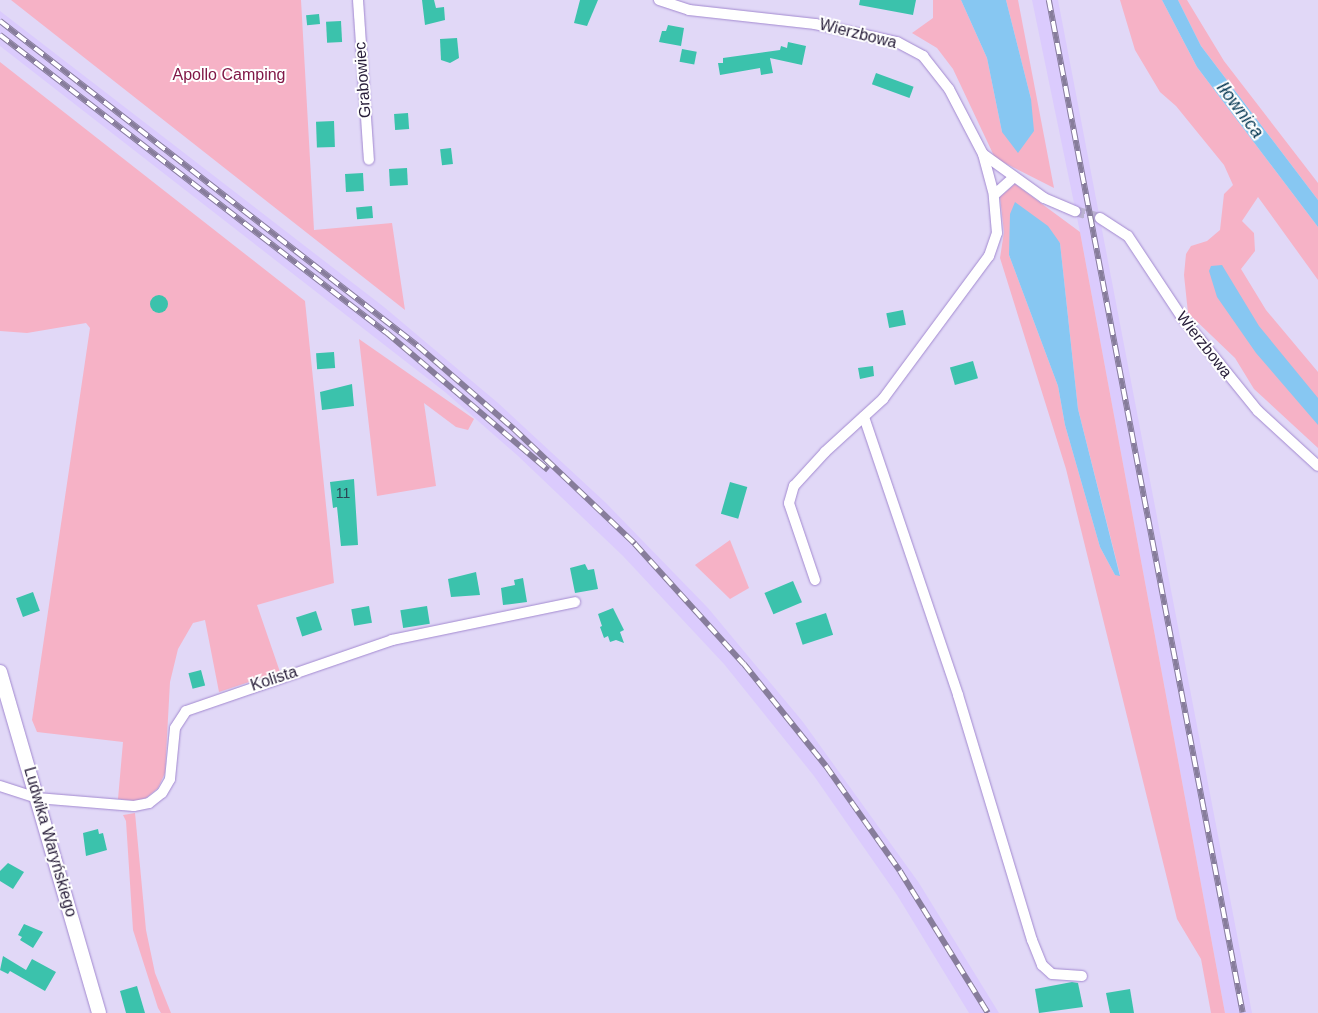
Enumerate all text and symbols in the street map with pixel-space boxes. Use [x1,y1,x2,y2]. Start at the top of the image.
street label: Wierzbowa [817,15,899,53]
street label: Grabowiec [351,41,375,119]
park label: Apollo Camping [173,65,285,85]
water label: Iłownica [1212,78,1268,142]
street label: Wierzbowa [1172,308,1236,382]
house number: 11 [336,485,350,501]
street label: Kolista [248,662,300,696]
street label: Ludwika Waryńskiego [19,765,81,919]

